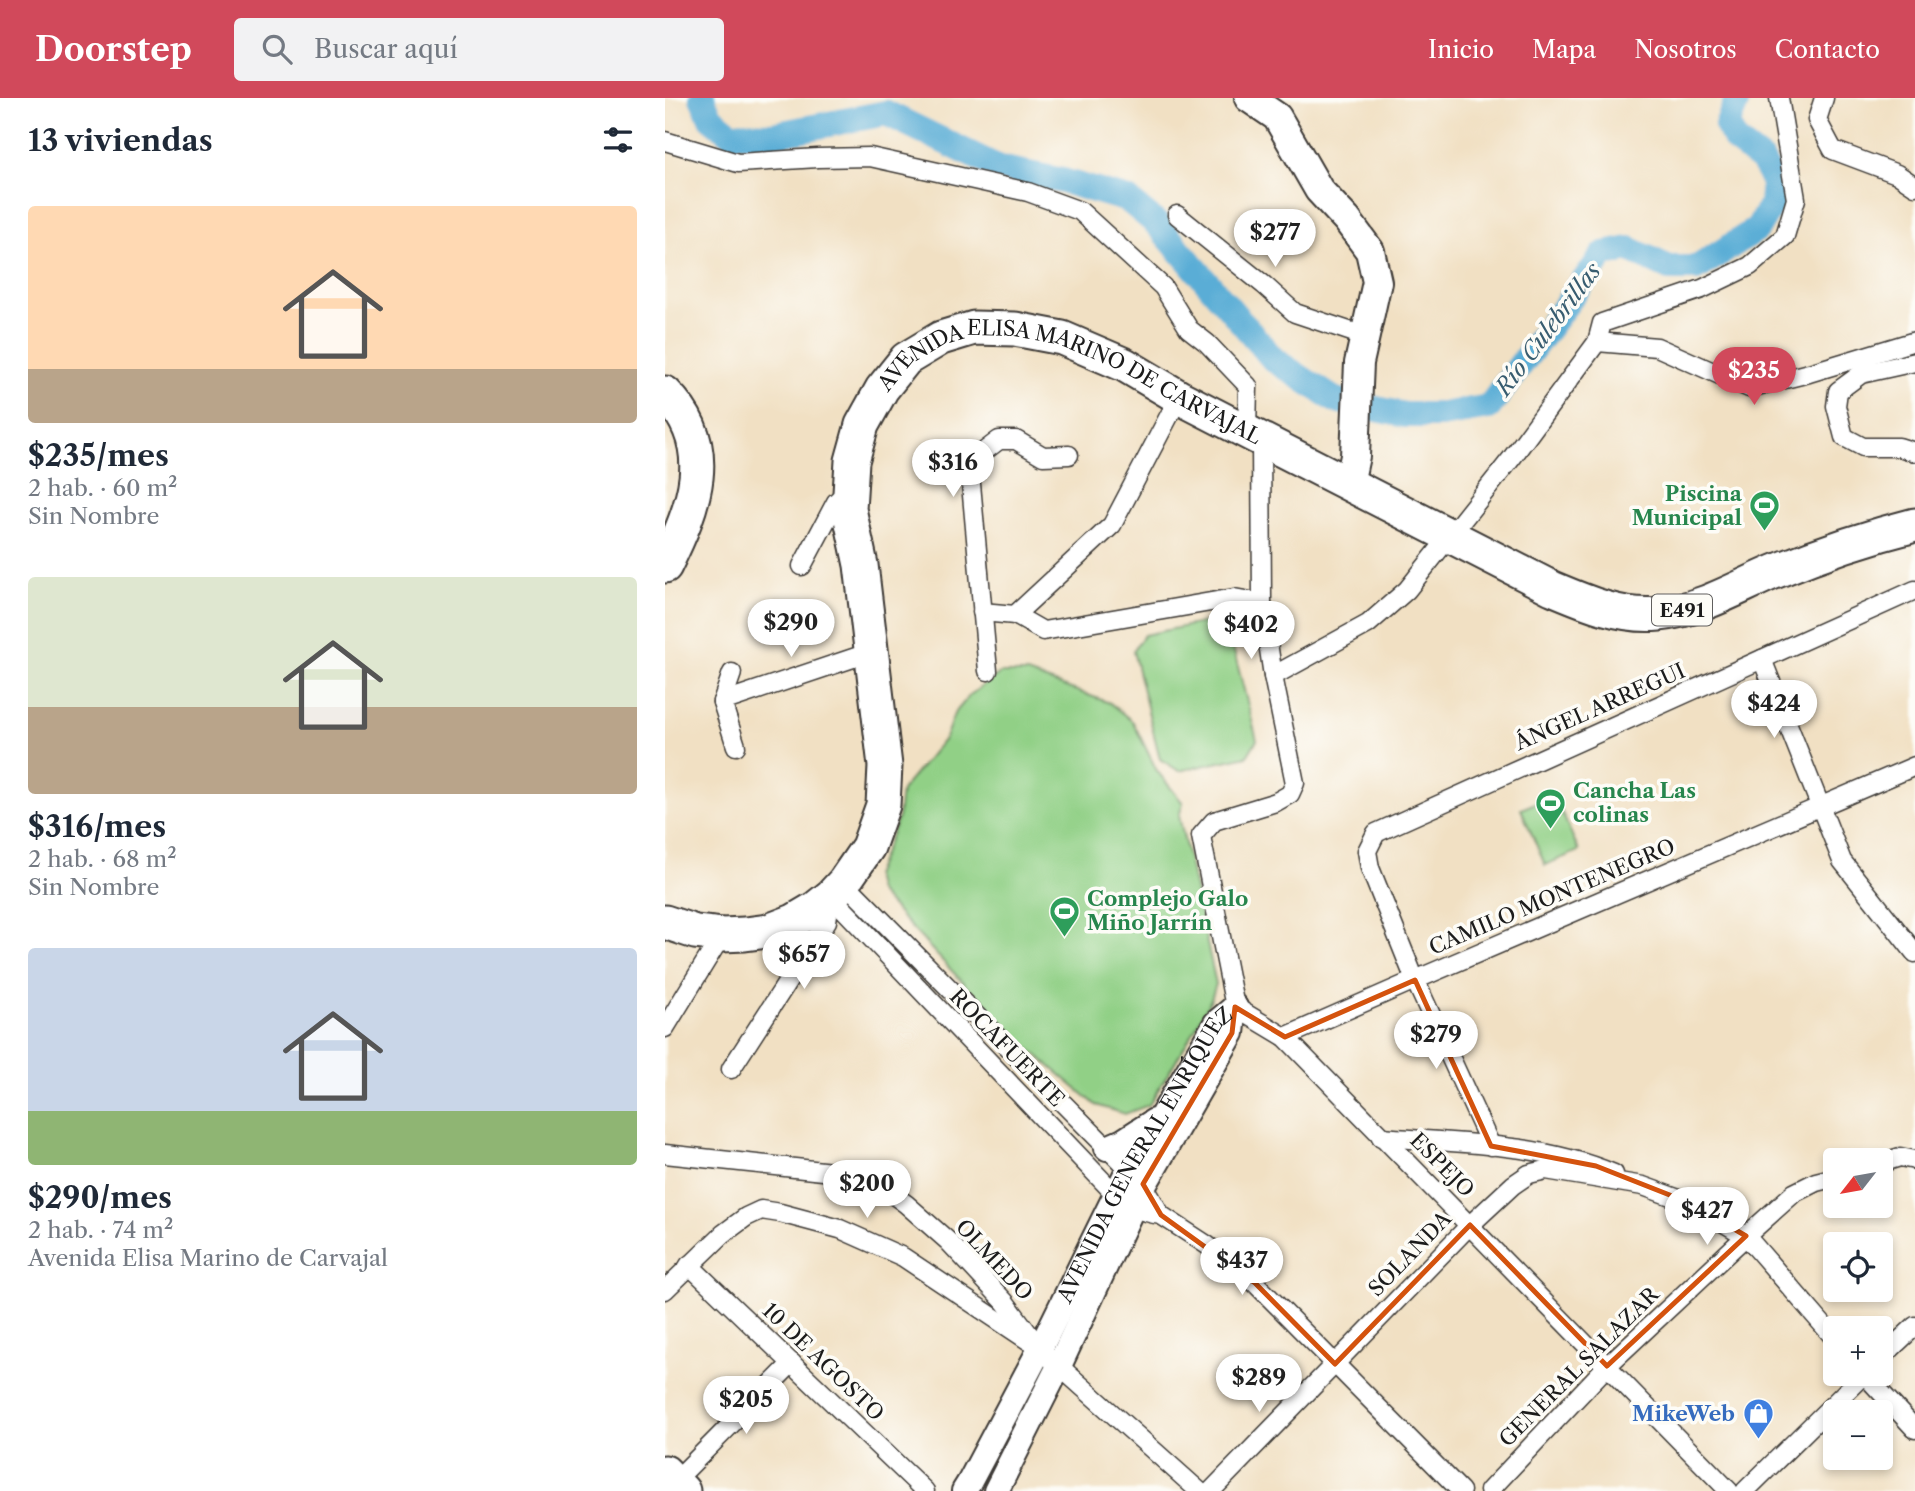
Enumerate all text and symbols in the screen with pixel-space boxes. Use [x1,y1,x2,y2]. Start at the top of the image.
search box [234,18,724,81]
text: Doorstep [35,29,192,70]
icon: search [258,30,296,68]
text: Buscar aquí [314,33,458,65]
text: Inicio [1428,35,1494,64]
text: Mapa [1532,35,1596,64]
text: Nosotros [1634,35,1737,64]
text: Contacto [1775,35,1880,64]
icon: filters [599,121,637,159]
text: 13 viviendas [28,122,213,159]
pin: $277 [1234,209,1316,269]
text: $277 [1250,218,1300,246]
icon: home [270,251,396,377]
water label: Río Culebrillas [1488,257,1607,402]
street label: AVENIDA ELISA MARINO DE CARVAJAL [872,315,1266,449]
pin: $235 [1713,348,1795,407]
text: $235 [1728,356,1780,384]
text: $235/mes [28,437,169,474]
pin: $316 [912,440,994,499]
text: $316 [928,448,978,476]
text: 2 hab. · 60 m² [28,474,178,502]
place label: Piscina Municipal [1632,481,1743,530]
sports icon: Piscina Municipal [1748,489,1782,533]
text: Sin Nombre [28,502,159,530]
road number: E491 [1652,594,1712,625]
pin: $290 [750,600,832,659]
pin: $402 [1210,602,1292,661]
text: $290 [764,608,818,636]
text: $402 [1224,610,1278,638]
icon: home [270,622,396,748]
street label: ÁNGEL ARREGUI [1510,658,1689,756]
pin: $424 [1733,680,1815,740]
text: $424 [1747,689,1801,717]
place label: Cancha Las colinas [1573,778,1696,827]
sports icon: Cancha Las colinas [1533,786,1567,830]
text: $316/mes [28,808,166,845]
street label: CAMILO MONTENEGRO [1425,833,1679,960]
text: 2 hab. · 68 m² [28,845,177,873]
text: Sin Nombre [28,873,159,901]
place label: Complejo Galo Miño Jarrín [1087,886,1248,935]
sports icon: Complejo Galo Miño Jarrín [1047,894,1081,938]
pin: $657 [763,932,845,991]
text: $657 [778,940,830,968]
street label: ROCAFUERTE [945,984,1070,1112]
icon: home [270,993,396,1119]
street label: AVENIDA GENERAL ENRÍQUEZ [1051,1002,1237,1308]
pin: $279 [1395,1012,1477,1071]
text: $279 [1410,1020,1462,1048]
street label: ESPEJO [1405,1127,1480,1202]
north arrow [1823,1148,1893,1218]
map controls [1823,1148,1893,1470]
pin: $200 [826,1160,908,1220]
text: $200 [839,1169,895,1197]
text: $290/mes [28,1179,172,1216]
pin: $427 [1666,1188,1748,1247]
text: $427 [1681,1196,1733,1224]
street label: SOLANDA [1363,1206,1457,1301]
street label: OLMEDO [951,1214,1038,1305]
text: 2 hab. · 74 m² [28,1216,173,1244]
button: locate [1823,1232,1893,1302]
pin: $437 [1201,1238,1283,1297]
text: Avenida Elisa Marino de Carvajal [28,1244,388,1272]
text: $437 [1216,1246,1268,1274]
street label: GENERAL SALAZAR [1494,1281,1665,1452]
street label: 10 DE AGOSTO [758,1297,889,1426]
button: + [1823,1316,1893,1386]
pin: $289 [1218,1354,1300,1414]
text: $289 [1232,1363,1286,1391]
pin: $205 [705,1376,787,1436]
text: $205 [719,1385,773,1413]
shop icon: MikeWeb [1741,1397,1775,1441]
button: − [1823,1400,1893,1470]
place label: MikeWeb [1632,1401,1735,1426]

